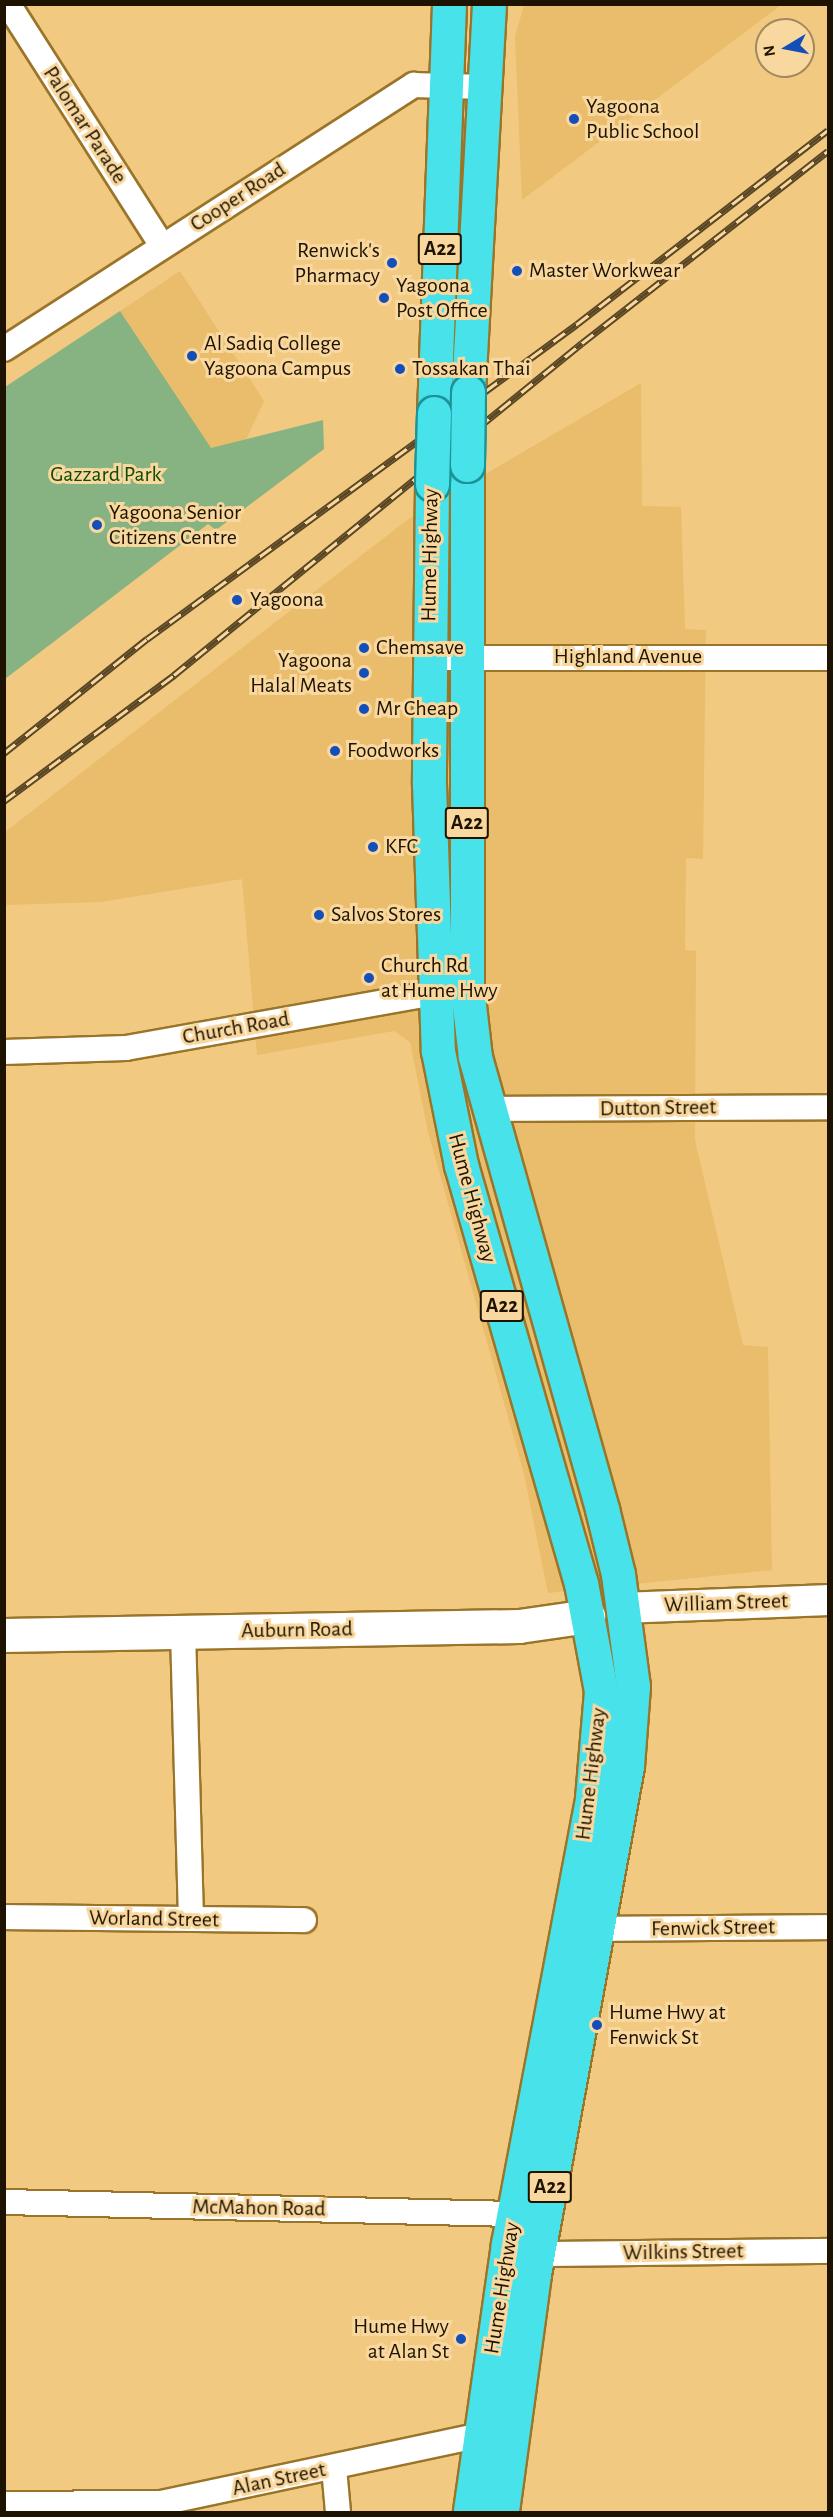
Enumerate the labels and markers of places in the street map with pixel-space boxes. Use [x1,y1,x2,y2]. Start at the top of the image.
place label: Yagoona Public School [586,93,699,144]
marker: Yagoona Public School [567,112,581,126]
place label: Renwick's Pharmacy [294,237,380,288]
marker: Renwick's Pharmacy [385,256,399,270]
place label: Master Workwear [529,258,680,284]
marker: Master Workwear [510,264,524,278]
place label: Yagoona Post Office [396,272,488,324]
marker: Yagoona Post Office [377,291,391,305]
place label: Al Sadiq College Yagoona Campus [204,330,351,382]
marker: Al Sadiq College Yagoona Campus [185,349,199,363]
place label: Tossakan Thai [412,356,531,382]
marker: Tossakan Thai [393,362,407,376]
place label: Yagoona Senior Citizens Centre [109,499,241,550]
marker: Yagoona Senior Citizens Centre [90,518,104,532]
place label: Yagoona [250,587,324,613]
marker: Yagoona [228,591,246,609]
place label: Chemsave [376,635,464,661]
marker: Chemsave [357,641,371,655]
place label: Yagoona Halal Meats [250,647,352,698]
marker: Yagoona Halal Meats [357,666,371,680]
place label: Mr Cheap [376,696,458,722]
marker: Mr Cheap [357,702,371,716]
place label: Foodworks [347,738,439,764]
marker: Foodworks [328,744,342,758]
place label: KFC [385,834,418,860]
marker: KFC [366,840,380,854]
place label: Salvos Stores [331,902,441,928]
marker: Salvos Stores [312,908,326,922]
place label: Church Rd at Hume Hwy [381,952,498,1004]
marker: Church Rd at Hume Hwy [362,971,376,985]
place label: Hume Hwy at Fenwick St [609,1999,726,2050]
marker: Hume Hwy at Fenwick St [590,2018,604,2032]
place label: Hume Hwy at Alan St [353,2313,449,2364]
marker: Hume Hwy at Alan St [454,2332,468,2346]

